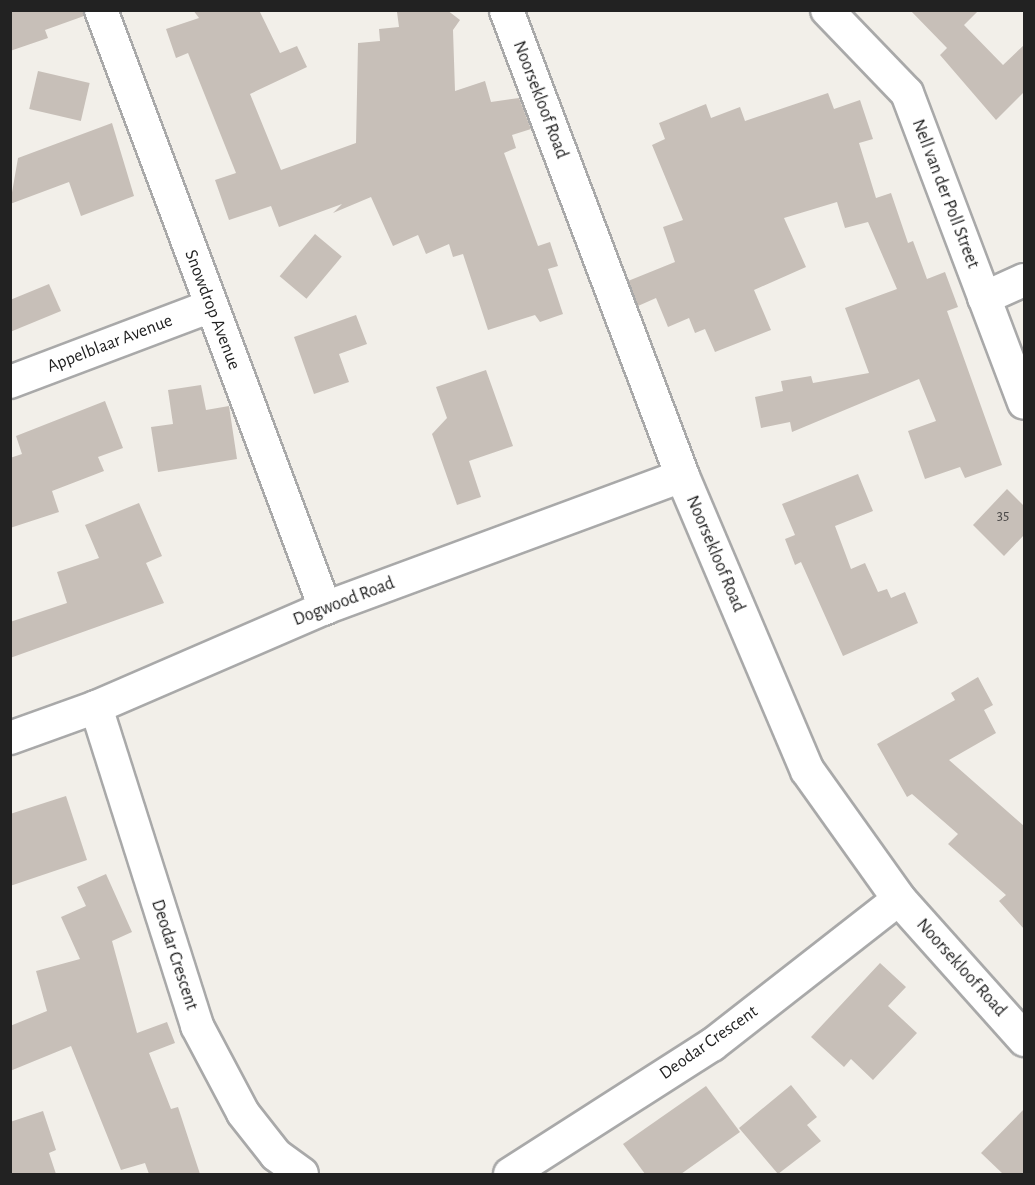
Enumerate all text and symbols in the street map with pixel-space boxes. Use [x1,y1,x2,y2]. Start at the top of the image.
street label: Noorsekloof Road [508,38,572,162]
street label: Nell van der Poll Street [907,116,983,272]
street label: Snowdrop Avenue [179,247,245,373]
street label: Appelblaar Avenue [44,310,176,378]
street label: Noorsekloof Road [681,493,749,615]
house number: 35 [997,507,1009,525]
street label: Dogwood Road [290,573,398,631]
street label: Deodar Crescent [146,897,202,1013]
street label: Noorsekloof Road [911,915,1011,1021]
street label: Deodar Crescent [656,1001,762,1085]

